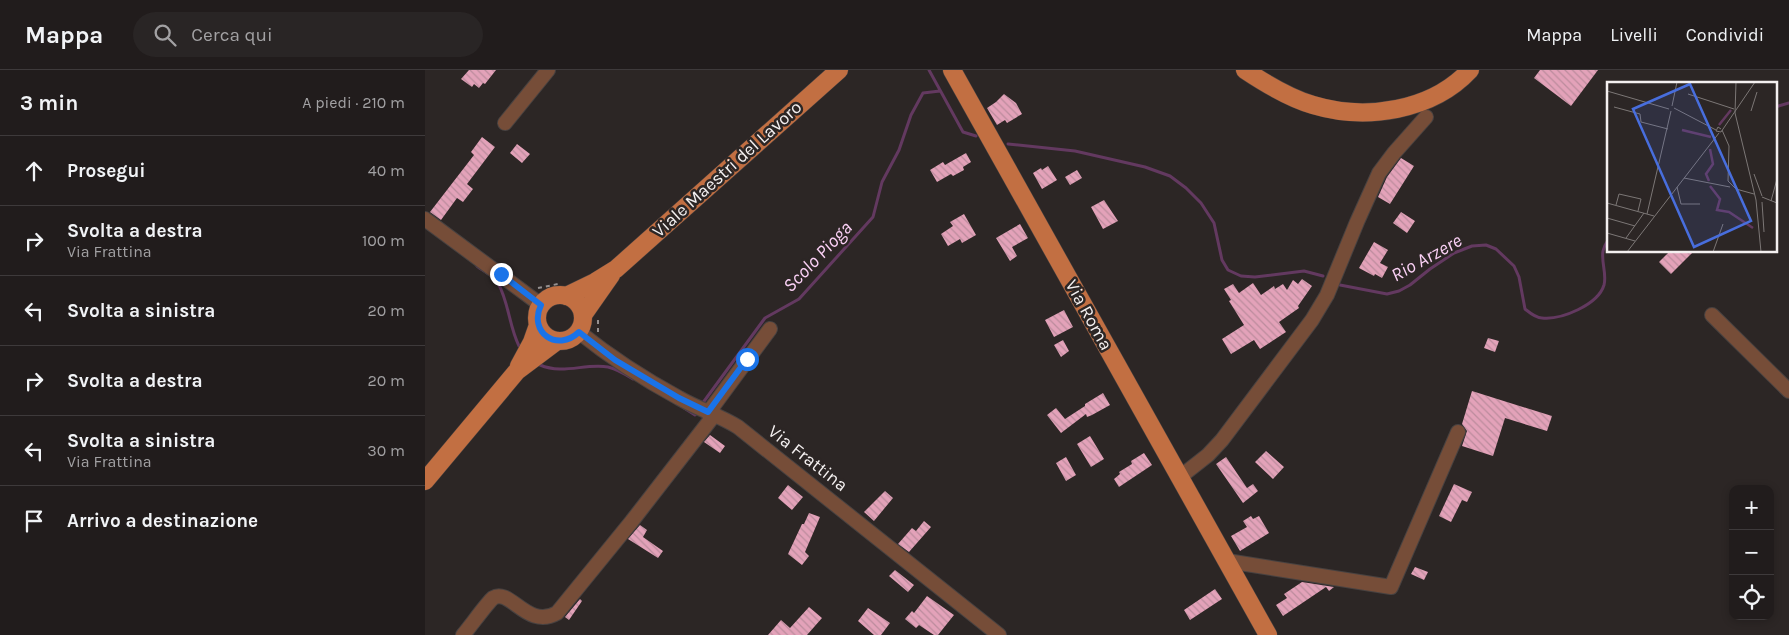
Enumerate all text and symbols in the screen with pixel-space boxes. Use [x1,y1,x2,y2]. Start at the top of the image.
search box [133,12,483,57]
text: Mappa [25,21,103,49]
icon: search [151,21,179,49]
text: Cerca qui [191,24,273,46]
text: Mappa [1526,24,1582,46]
text: Livelli [1610,24,1658,46]
text: Condividi [1686,24,1764,46]
inset map [1607,82,1777,252]
text: 3 min [20,91,78,115]
text: A piedi · 210 m [302,93,405,112]
street label: Viale Maestri del Lavoro [648,96,806,242]
icon: ahead [20,157,48,185]
text: Prosegui [67,160,146,182]
text: 40 m [368,161,405,180]
water label: Scolo Pioga [779,217,857,297]
text: Svolta a destra [67,220,203,242]
icon: right [20,227,48,255]
water label: Rio Arzere [1387,229,1466,286]
text: 100 m [362,231,405,250]
text: Via Frattina [67,242,152,261]
route end [490,263,513,286]
street label: Via Roma [1061,276,1117,354]
icon: left [20,297,48,325]
text: Svolta a sinistra [67,300,215,322]
text: 20 m [367,301,405,320]
route start [736,348,759,371]
icon: right [20,367,48,395]
text: Svolta a destra [67,370,203,392]
text: 20 m [367,371,405,390]
street label: Via Frattina [764,420,852,496]
text: Svolta a sinistra [67,430,215,452]
icon: left [20,437,48,465]
text: 30 m [367,441,405,460]
text: Via Frattina [67,452,152,471]
map controls [1729,485,1774,620]
button: + [1729,485,1774,530]
icon: arrive [20,507,48,535]
text: Arrivo a destinazione [67,510,258,532]
button: − [1729,530,1774,575]
button: locate [1729,575,1774,620]

